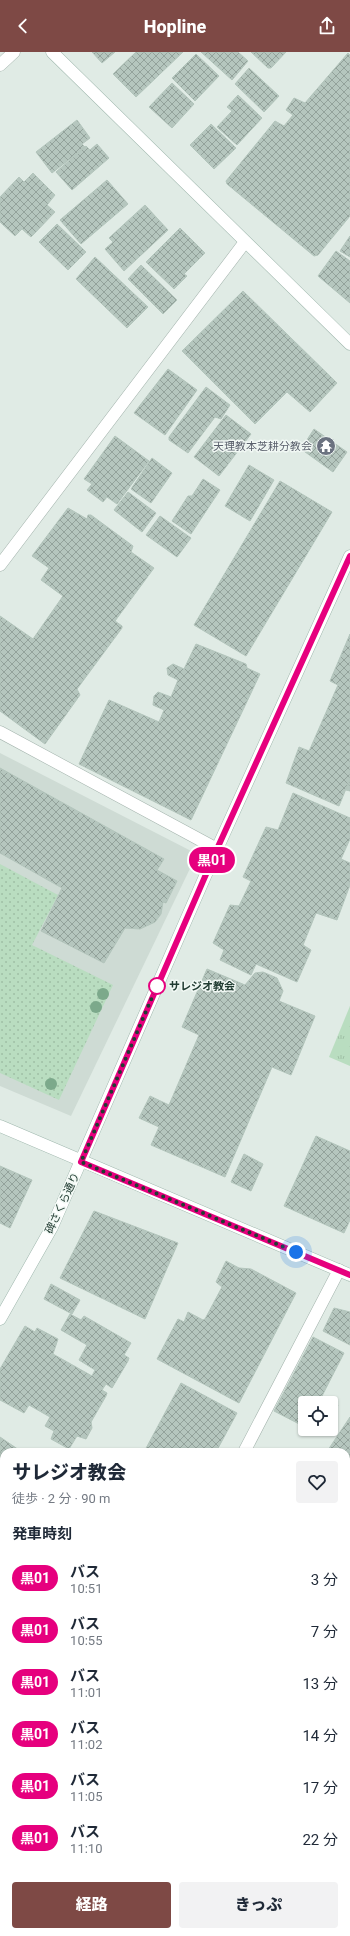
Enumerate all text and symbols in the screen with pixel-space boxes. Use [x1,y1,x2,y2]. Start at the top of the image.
icon: back [12,15,34,37]
icon: share [316,15,338,37]
text: Hopline [144,16,206,37]
temple icon: 天理教本芝耕分教会 [315,435,337,457]
place label: 天理教本芝耕分教会 [213,440,312,453]
line badge: 黒01 [189,847,235,873]
text: 黒01 [197,852,227,868]
marker: サレジオ教会 [148,977,166,995]
place label: サレジオ教会 [169,980,235,993]
street label: 碑さくら通り [43,1171,82,1236]
your location [286,1242,306,1262]
map controls [298,1396,338,1436]
button: locate [298,1396,338,1436]
text: サレジオ教会 [12,1461,126,1484]
button: heart [296,1461,338,1503]
text: 徒歩 · 2 分 · 90 m [12,1491,110,1506]
text: 発車時刻 [12,1525,72,1543]
text: バス [70,1563,100,1581]
text: 黒01 [20,1570,50,1586]
text: 3 分 [311,1571,338,1589]
text: 10:51 [70,1581,102,1596]
text: バス [70,1615,100,1633]
text: 黒01 [20,1622,50,1638]
text: 7 分 [311,1623,338,1641]
text: 10:55 [70,1633,102,1648]
text: バス [70,1667,100,1685]
text: 黒01 [20,1674,50,1690]
text: 13 分 [302,1675,338,1693]
text: 11:01 [70,1685,102,1700]
text: バス [70,1719,100,1737]
text: 黒01 [20,1726,50,1742]
text: 14 分 [302,1727,338,1745]
text: 11:02 [70,1737,102,1752]
text: バス [70,1771,100,1789]
text: 黒01 [20,1778,50,1794]
text: 17 分 [302,1779,338,1797]
text: 11:05 [70,1789,102,1804]
text: バス [70,1823,100,1841]
text: 黒01 [20,1830,50,1846]
text: 22 分 [302,1831,338,1849]
text: 11:10 [70,1841,102,1856]
button: 経路 [12,1882,171,1928]
button: きっぷ [179,1882,338,1928]

